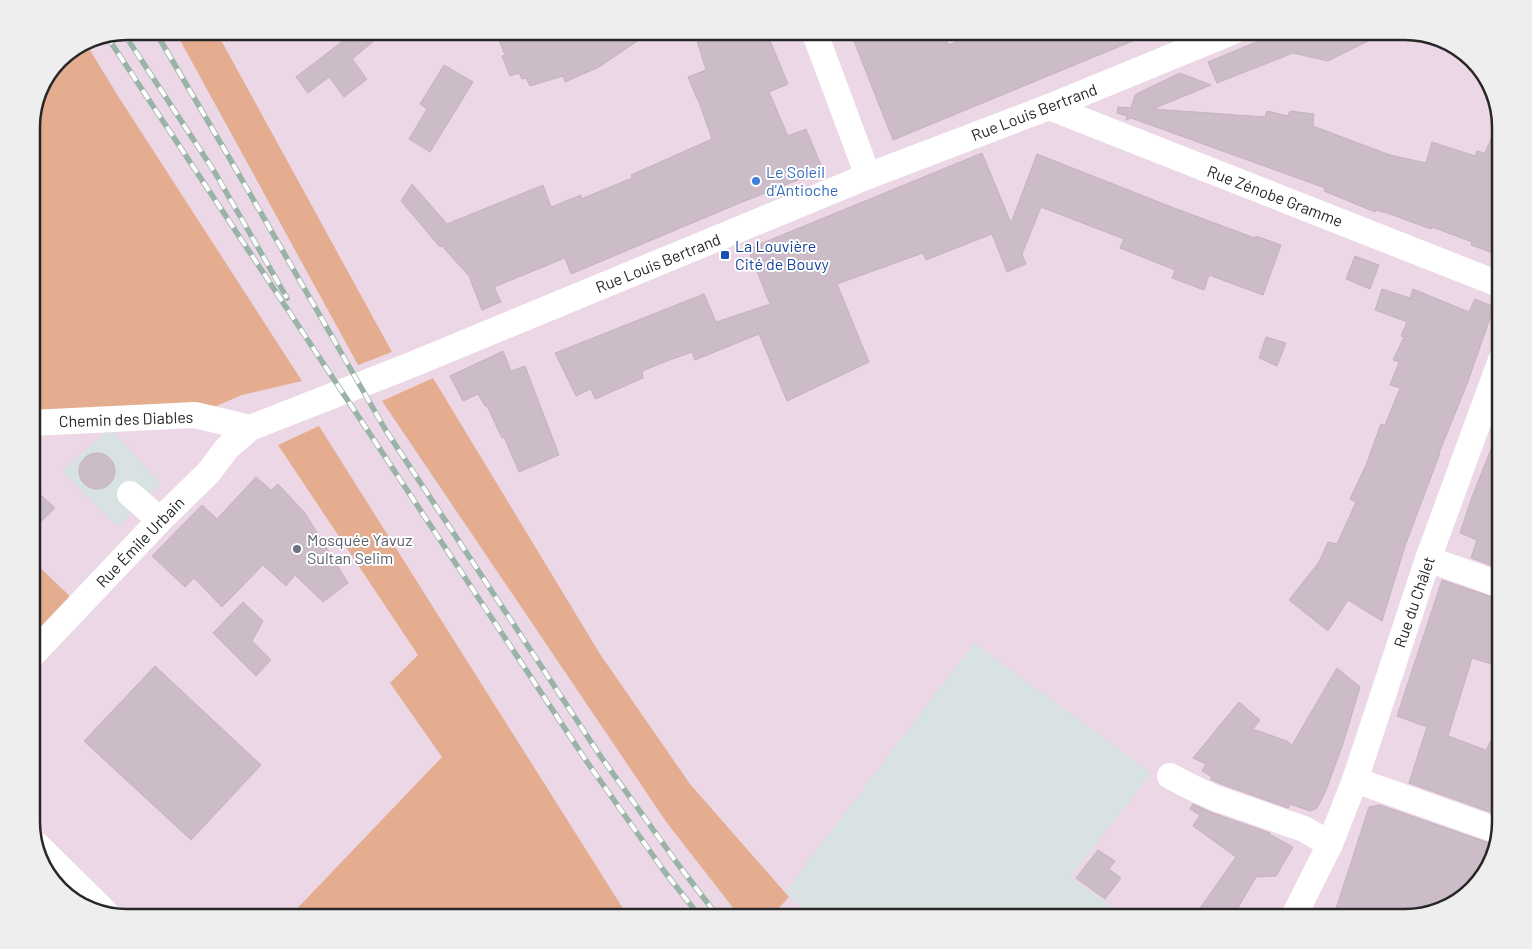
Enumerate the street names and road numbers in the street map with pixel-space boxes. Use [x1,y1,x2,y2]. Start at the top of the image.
street label: Rue Louis Bertrand [968,79,1099,144]
street label: Rue Zénobe Gramme [1205,161,1346,230]
street label: Rue Louis Bertrand [593,229,723,296]
street label: Chemin des Diables [58,407,194,430]
street label: Rue Émile Urbain [92,492,188,591]
street label: Rue du Châlet [1389,554,1438,650]

